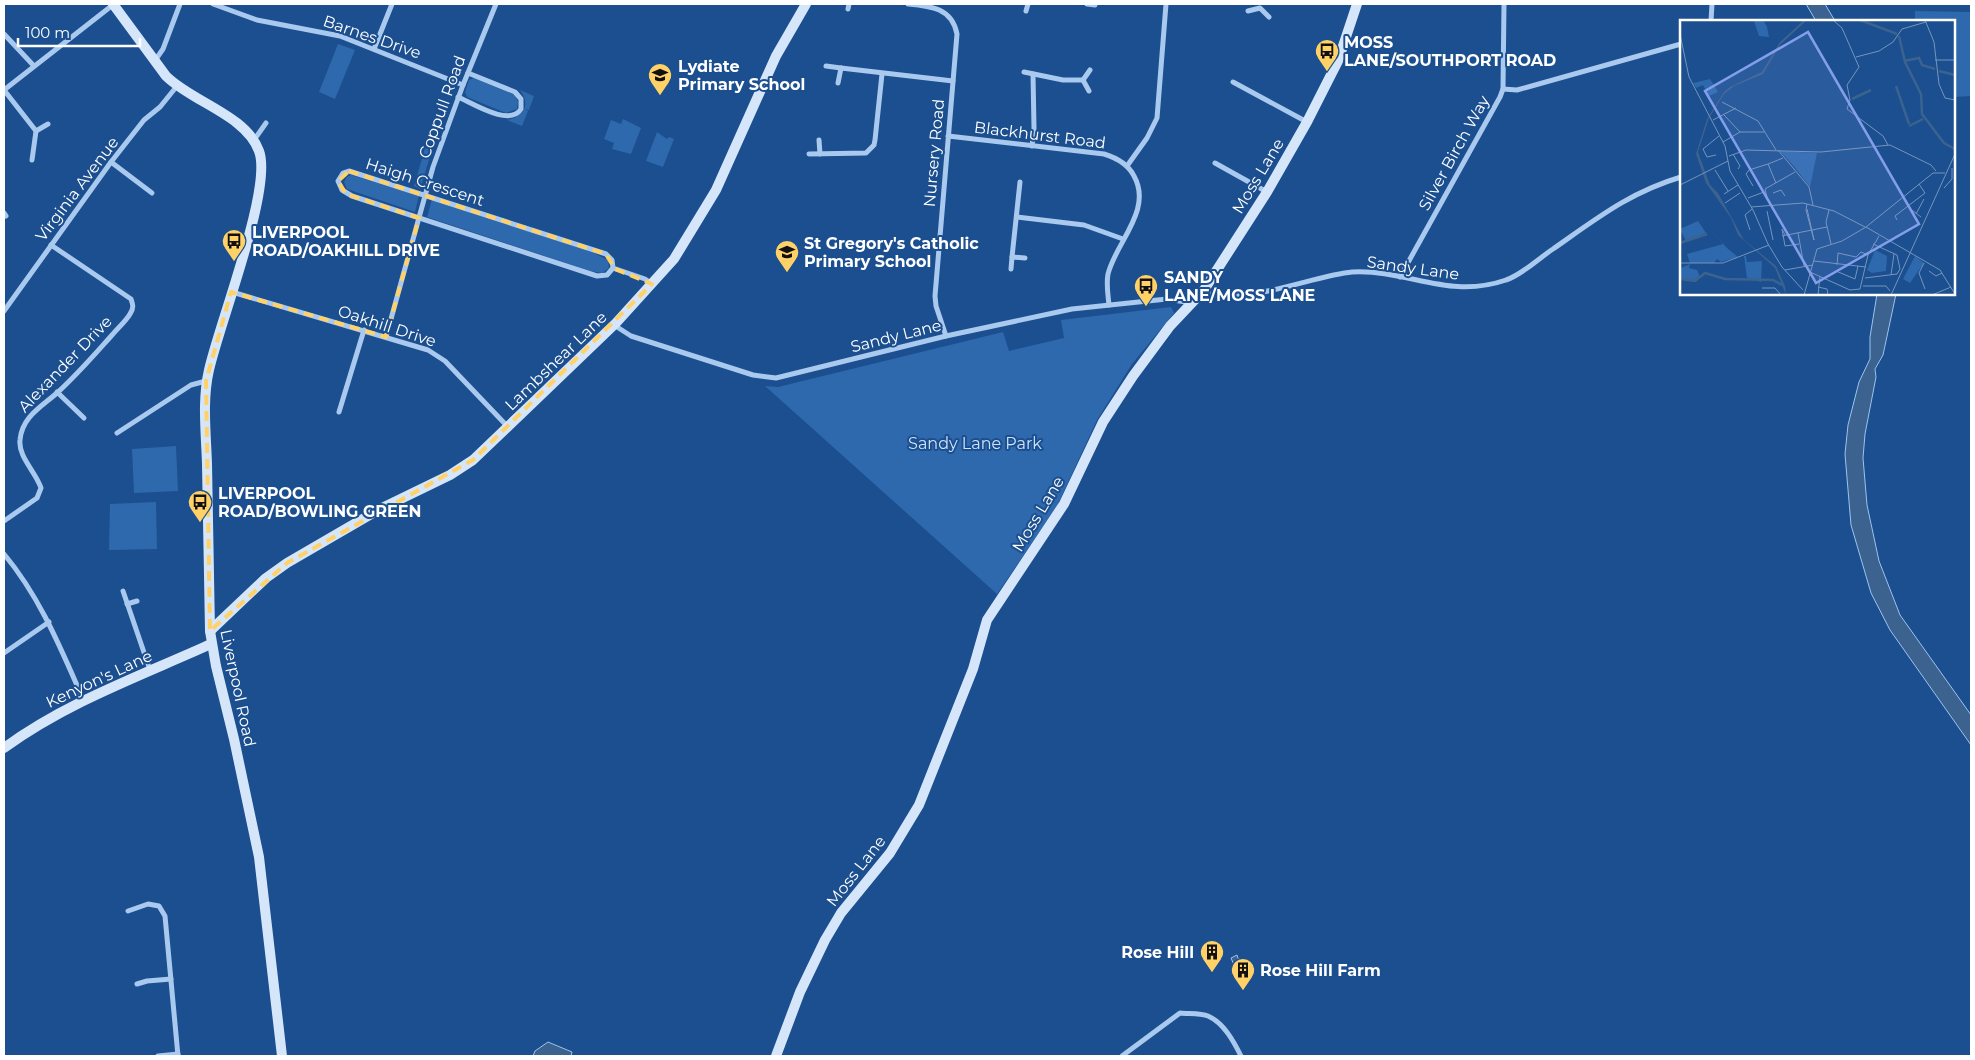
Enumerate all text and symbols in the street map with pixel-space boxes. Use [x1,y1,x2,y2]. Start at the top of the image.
street label: Barnes Drive [321,11,423,63]
scale bar [18,15,140,47]
inset map [1680,20,1955,295]
text: 100 m [25,23,70,42]
place label: MOSS LANE/SOUTHPORT ROAD [1344,33,1556,70]
bus stop icon: MOSS LANE/SOUTHPORT ROAD [1314,38,1340,72]
street label: Coppull Road [415,53,469,161]
place label: Lydiate Primary School [678,57,805,94]
school or university icon: Lydiate Primary School [647,62,673,96]
street label: Silver Birch Way [1415,92,1494,214]
street label: Nursery Road [920,98,948,208]
street label: Blackhurst Road [973,117,1107,153]
street label: Virginia Avenue [32,133,122,245]
street label: Moss Lane [1228,135,1288,217]
street label: Haigh Crescent [363,154,487,210]
place label: LIVERPOOL ROAD/OAKHILL DRIVE [252,223,440,260]
bus stop icon: LIVERPOOL ROAD/OAKHILL DRIVE [221,228,247,262]
place label: St Gregory's Catholic Primary School [804,234,979,271]
school or university icon: St Gregory's Catholic Primary School [774,239,800,273]
street label: Sandy Lane [1366,252,1460,284]
place label: SANDY LANE/MOSS LANE [1164,268,1315,305]
bus stop icon: SANDY LANE/MOSS LANE [1133,273,1159,307]
street label: Oakhill Drive [335,301,439,351]
street label: Lambshear Lane [501,308,611,414]
street label: Alexander Drive [14,312,116,416]
street label: Sandy Lane [849,316,943,356]
park label: Sandy Lane Park [908,434,1042,453]
street label: Moss Lane [1008,473,1068,555]
place label: LIVERPOOL ROAD/BOWLING GREEN [218,484,421,521]
bus stop icon: LIVERPOOL ROAD/BOWLING GREEN [187,489,213,523]
street label: Liverpool Road [216,628,260,748]
street label: Kenyon's Lane [43,646,155,712]
street label: Moss Lane [823,832,889,910]
building icon: Rose Hill [1199,939,1225,973]
place label: Rose Hill [1121,943,1194,962]
building icon: Rose Hill Farm [1230,957,1256,991]
place label: Rose Hill Farm [1260,961,1381,980]

